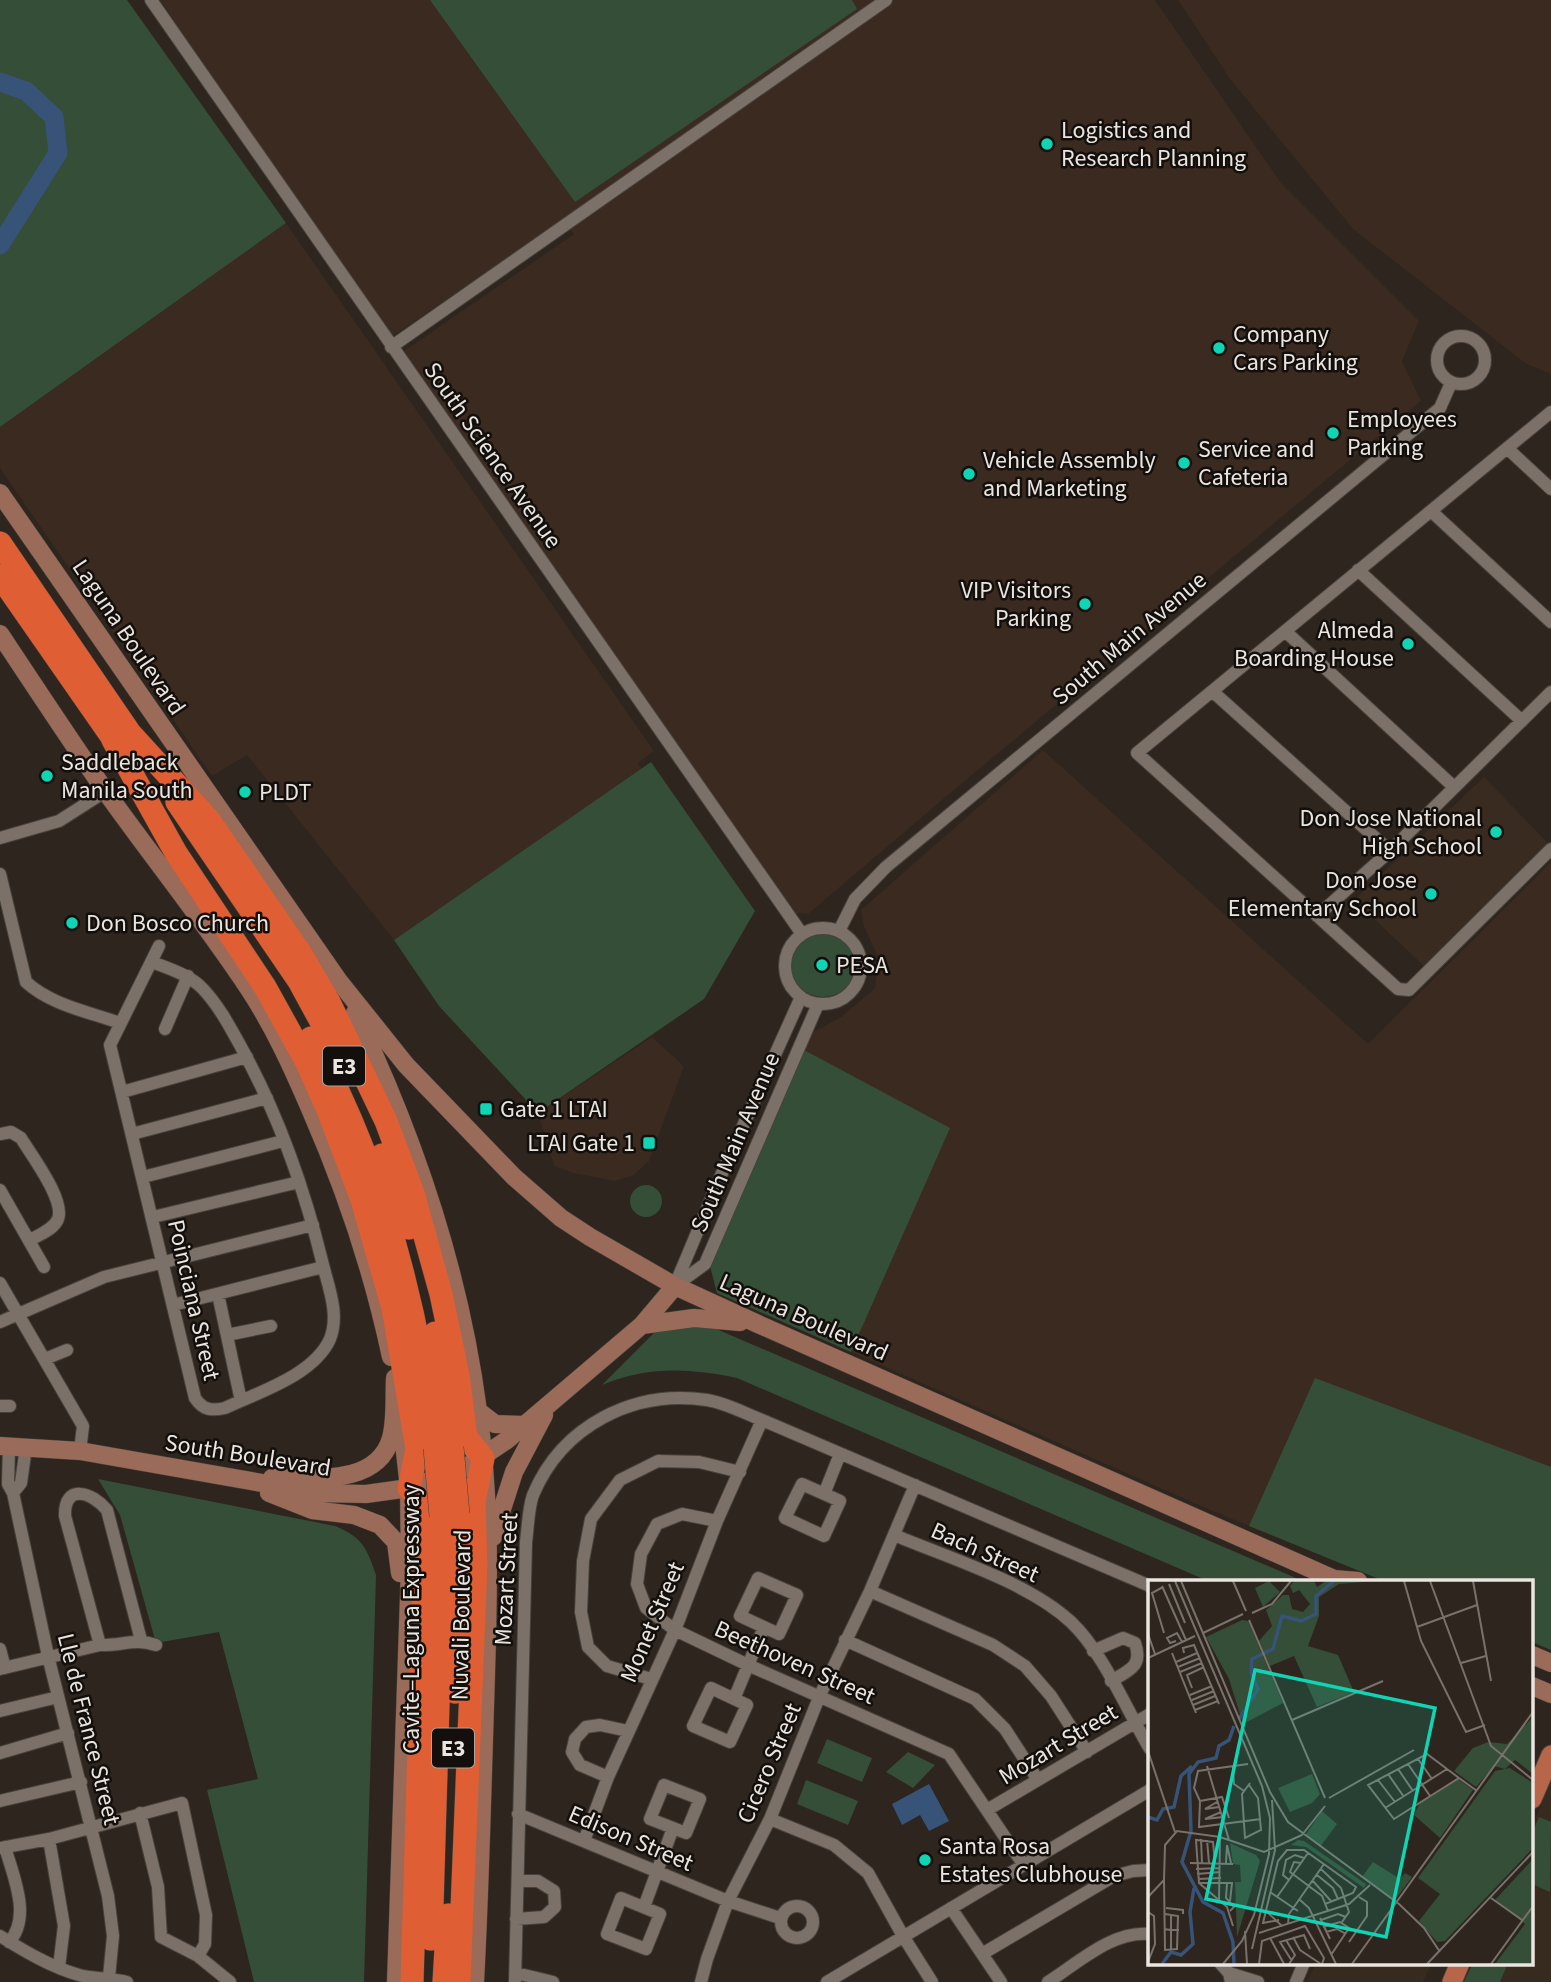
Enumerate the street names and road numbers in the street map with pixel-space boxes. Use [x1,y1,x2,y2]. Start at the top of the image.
street label: South Science Avenue [415,355,570,556]
street label: Laguna Boulevard [63,552,194,722]
street label: South Main Avenue [1044,563,1214,714]
road number: E3 [323,1046,365,1086]
street label: South Main Avenue [682,1047,789,1237]
street label: Poinciana Street [158,1216,229,1384]
street label: Laguna Boulevard [714,1265,894,1370]
street label: South Boulevard [163,1425,333,1486]
street label: Cavite–Laguna Expressway [394,1484,429,1754]
street label: Mozart Street [486,1511,527,1647]
street label: Bach Street [925,1513,1045,1592]
street label: Nuvali Boulevard [443,1529,480,1701]
street label: Monet Street [611,1556,694,1688]
street label: Beethoven Street [709,1611,881,1714]
street label: Lle de France Street [48,1630,129,1829]
street label: Mozart Street [992,1695,1124,1794]
street label: Cicero Street [728,1697,811,1829]
road number: E3 [432,1728,474,1768]
street label: Edison Street [563,1796,699,1881]

